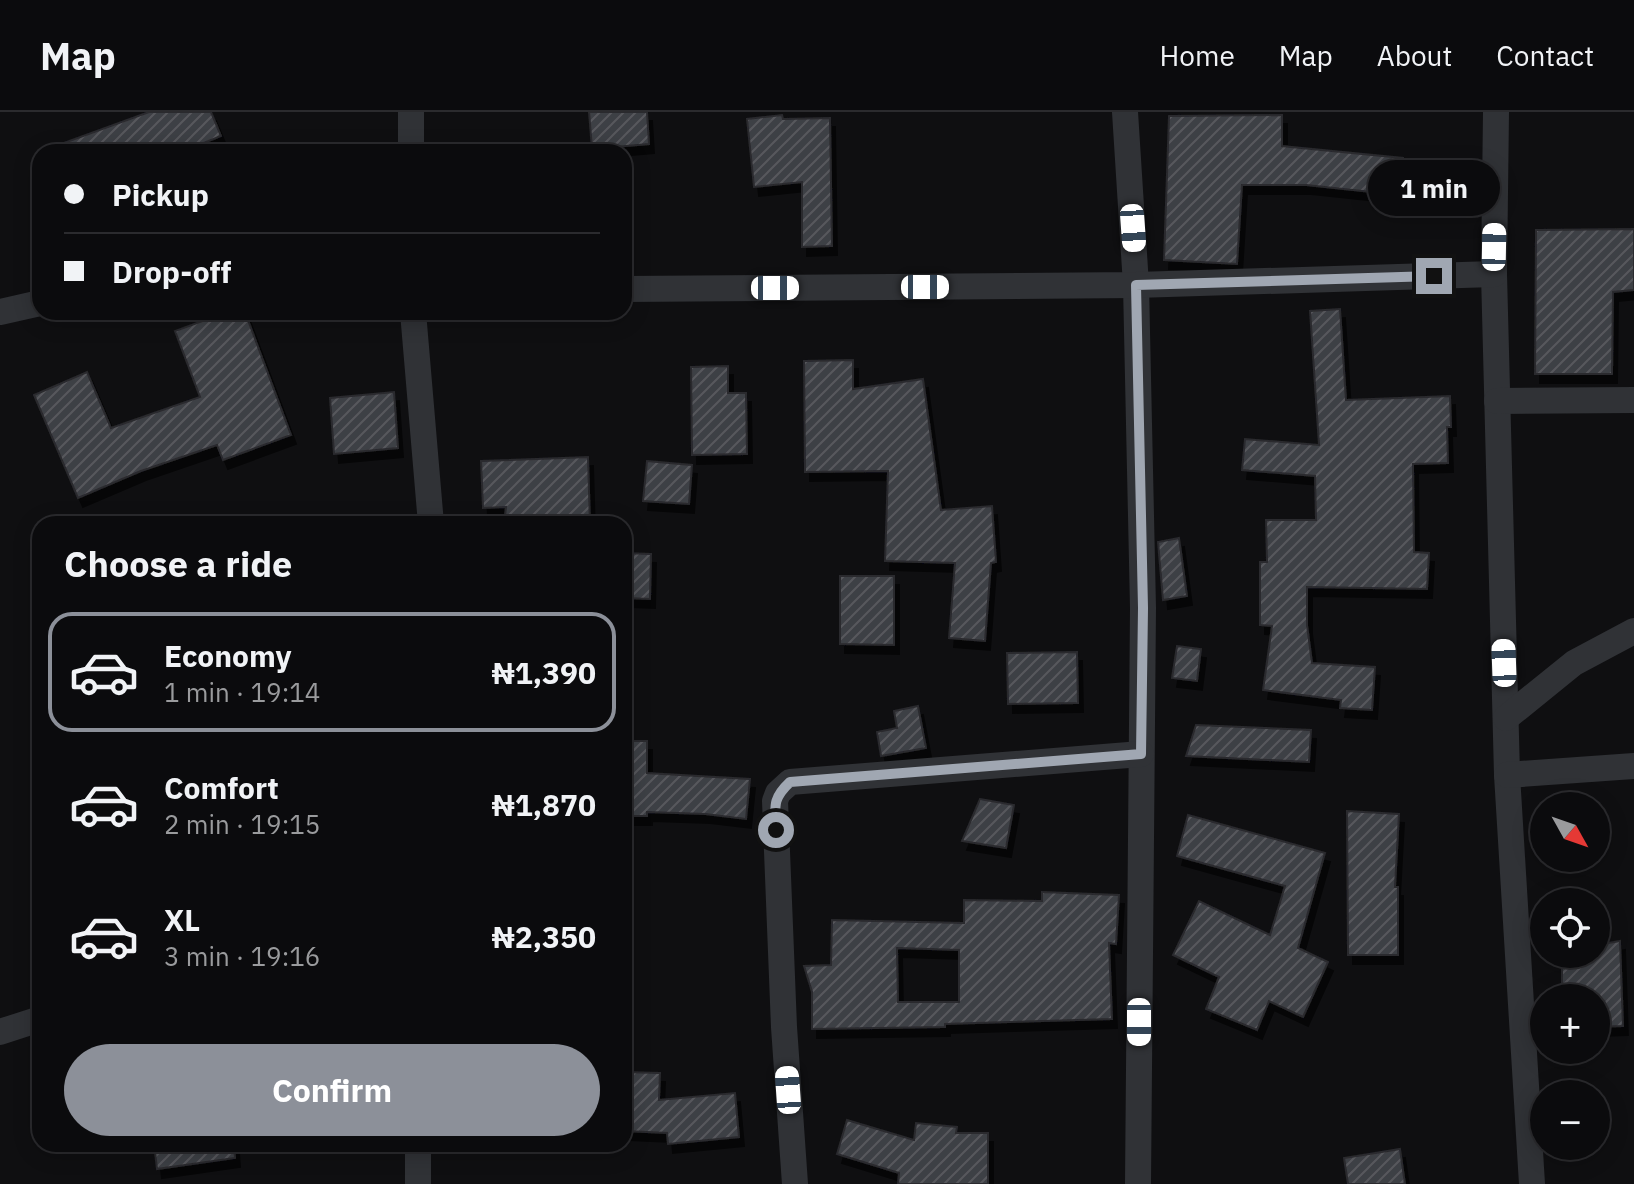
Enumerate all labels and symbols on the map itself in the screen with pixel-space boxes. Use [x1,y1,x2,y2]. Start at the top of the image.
callout: 1 min [1368,160,1500,216]
car [1119,203,1147,253]
car [1482,223,1506,271]
route end [1416,258,1452,294]
car [901,275,949,299]
car [751,276,799,300]
car [1491,639,1517,687]
north arrow [1530,792,1610,872]
route start [758,812,794,848]
car [1127,998,1151,1046]
car [774,1065,802,1115]

